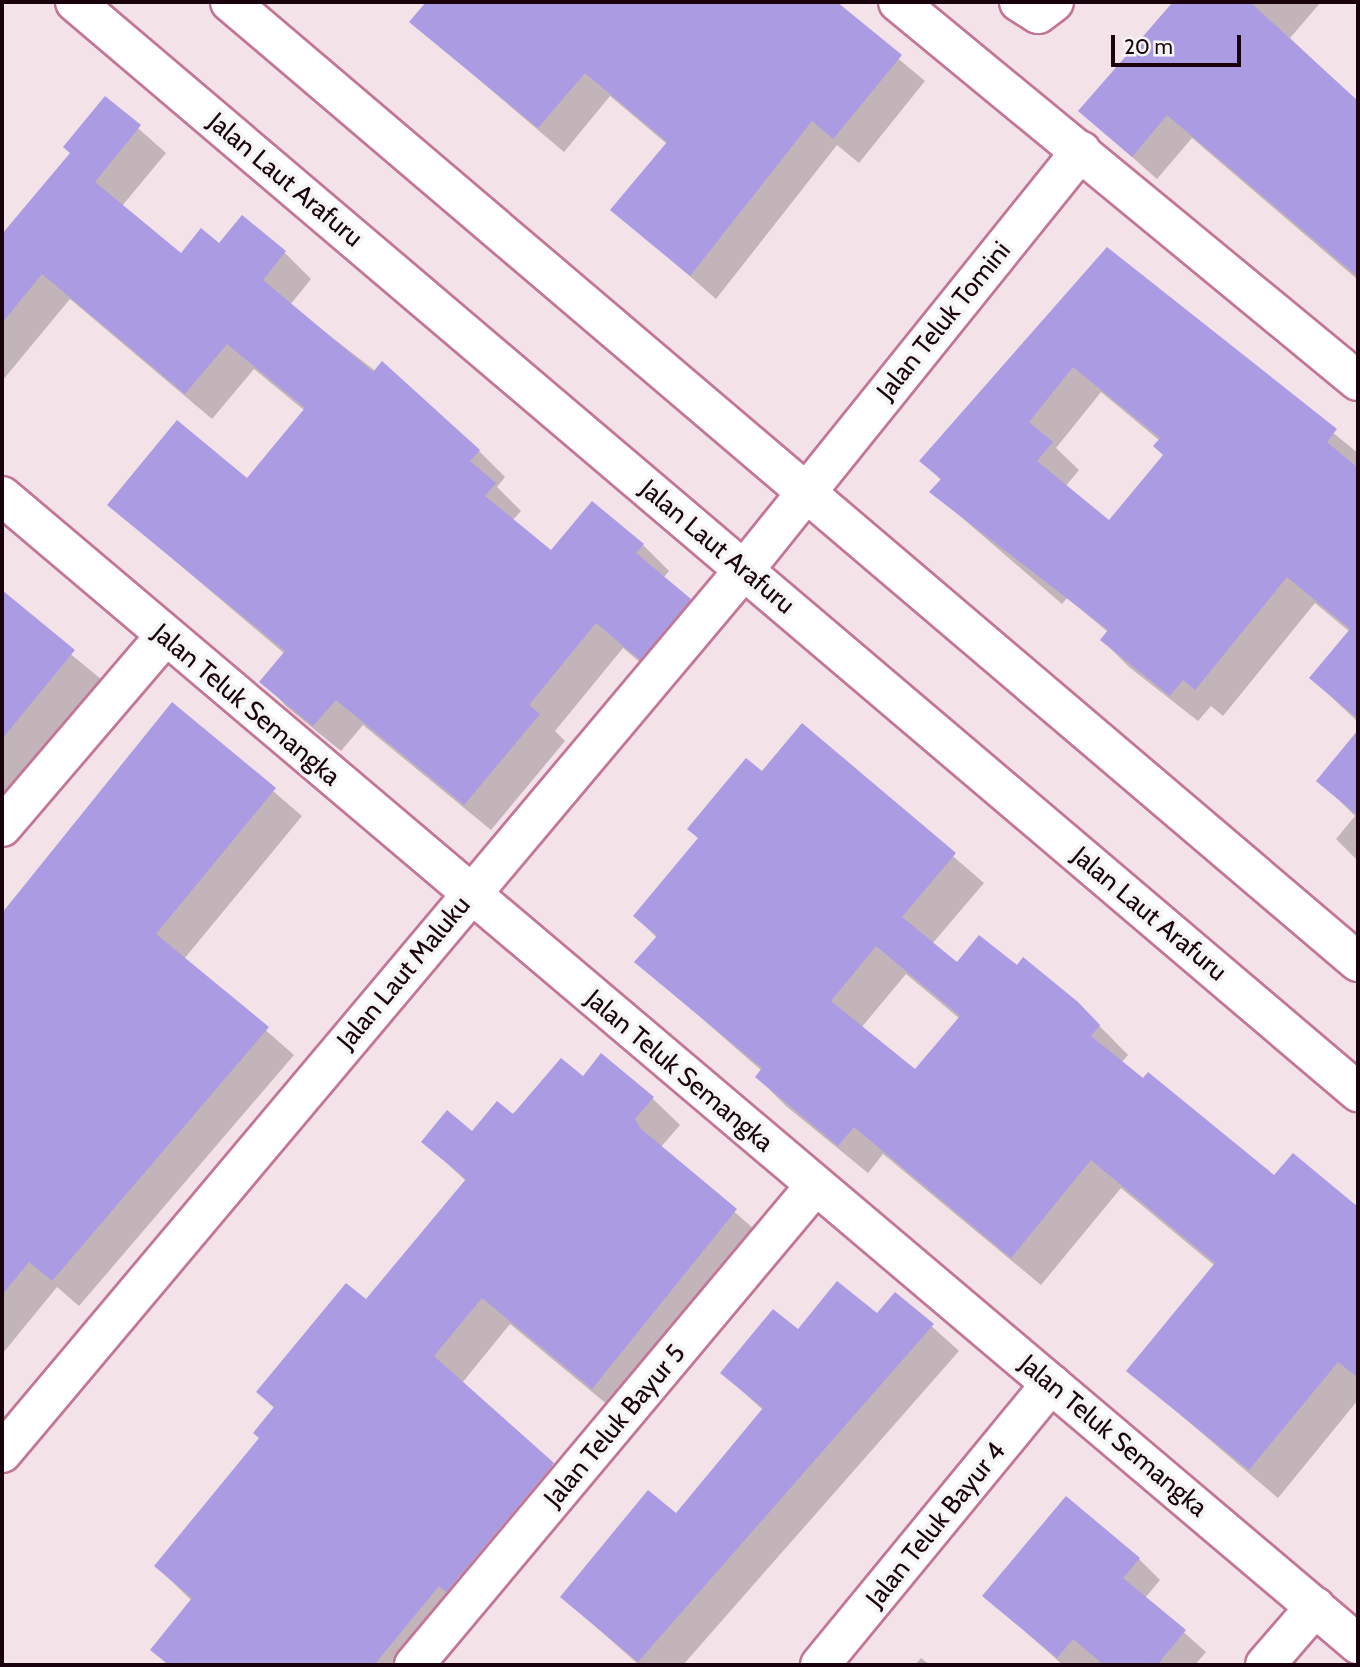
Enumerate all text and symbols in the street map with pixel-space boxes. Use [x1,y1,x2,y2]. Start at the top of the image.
scale bar [1115,21,1244,65]
text: 20 m [1124,34,1173,59]
street label: Jalan Laut Arafuru [201,106,369,254]
street label: Jalan Teluk Tomini [871,236,1017,406]
street label: Jalan Laut Arafuru [633,473,801,621]
street label: Jalan Teluk Semangka [146,617,346,793]
street label: Jalan Laut Arafuru [1065,840,1233,988]
street label: Jalan Laut Maluku [331,890,477,1056]
street label: Jalan Teluk Semangka [579,983,779,1159]
street label: Jalan Teluk Bayur 5 [538,1338,692,1514]
street label: Jalan Teluk Semangka [1013,1348,1213,1524]
street label: Jalan Teluk Bayur 4 [860,1436,1012,1614]

